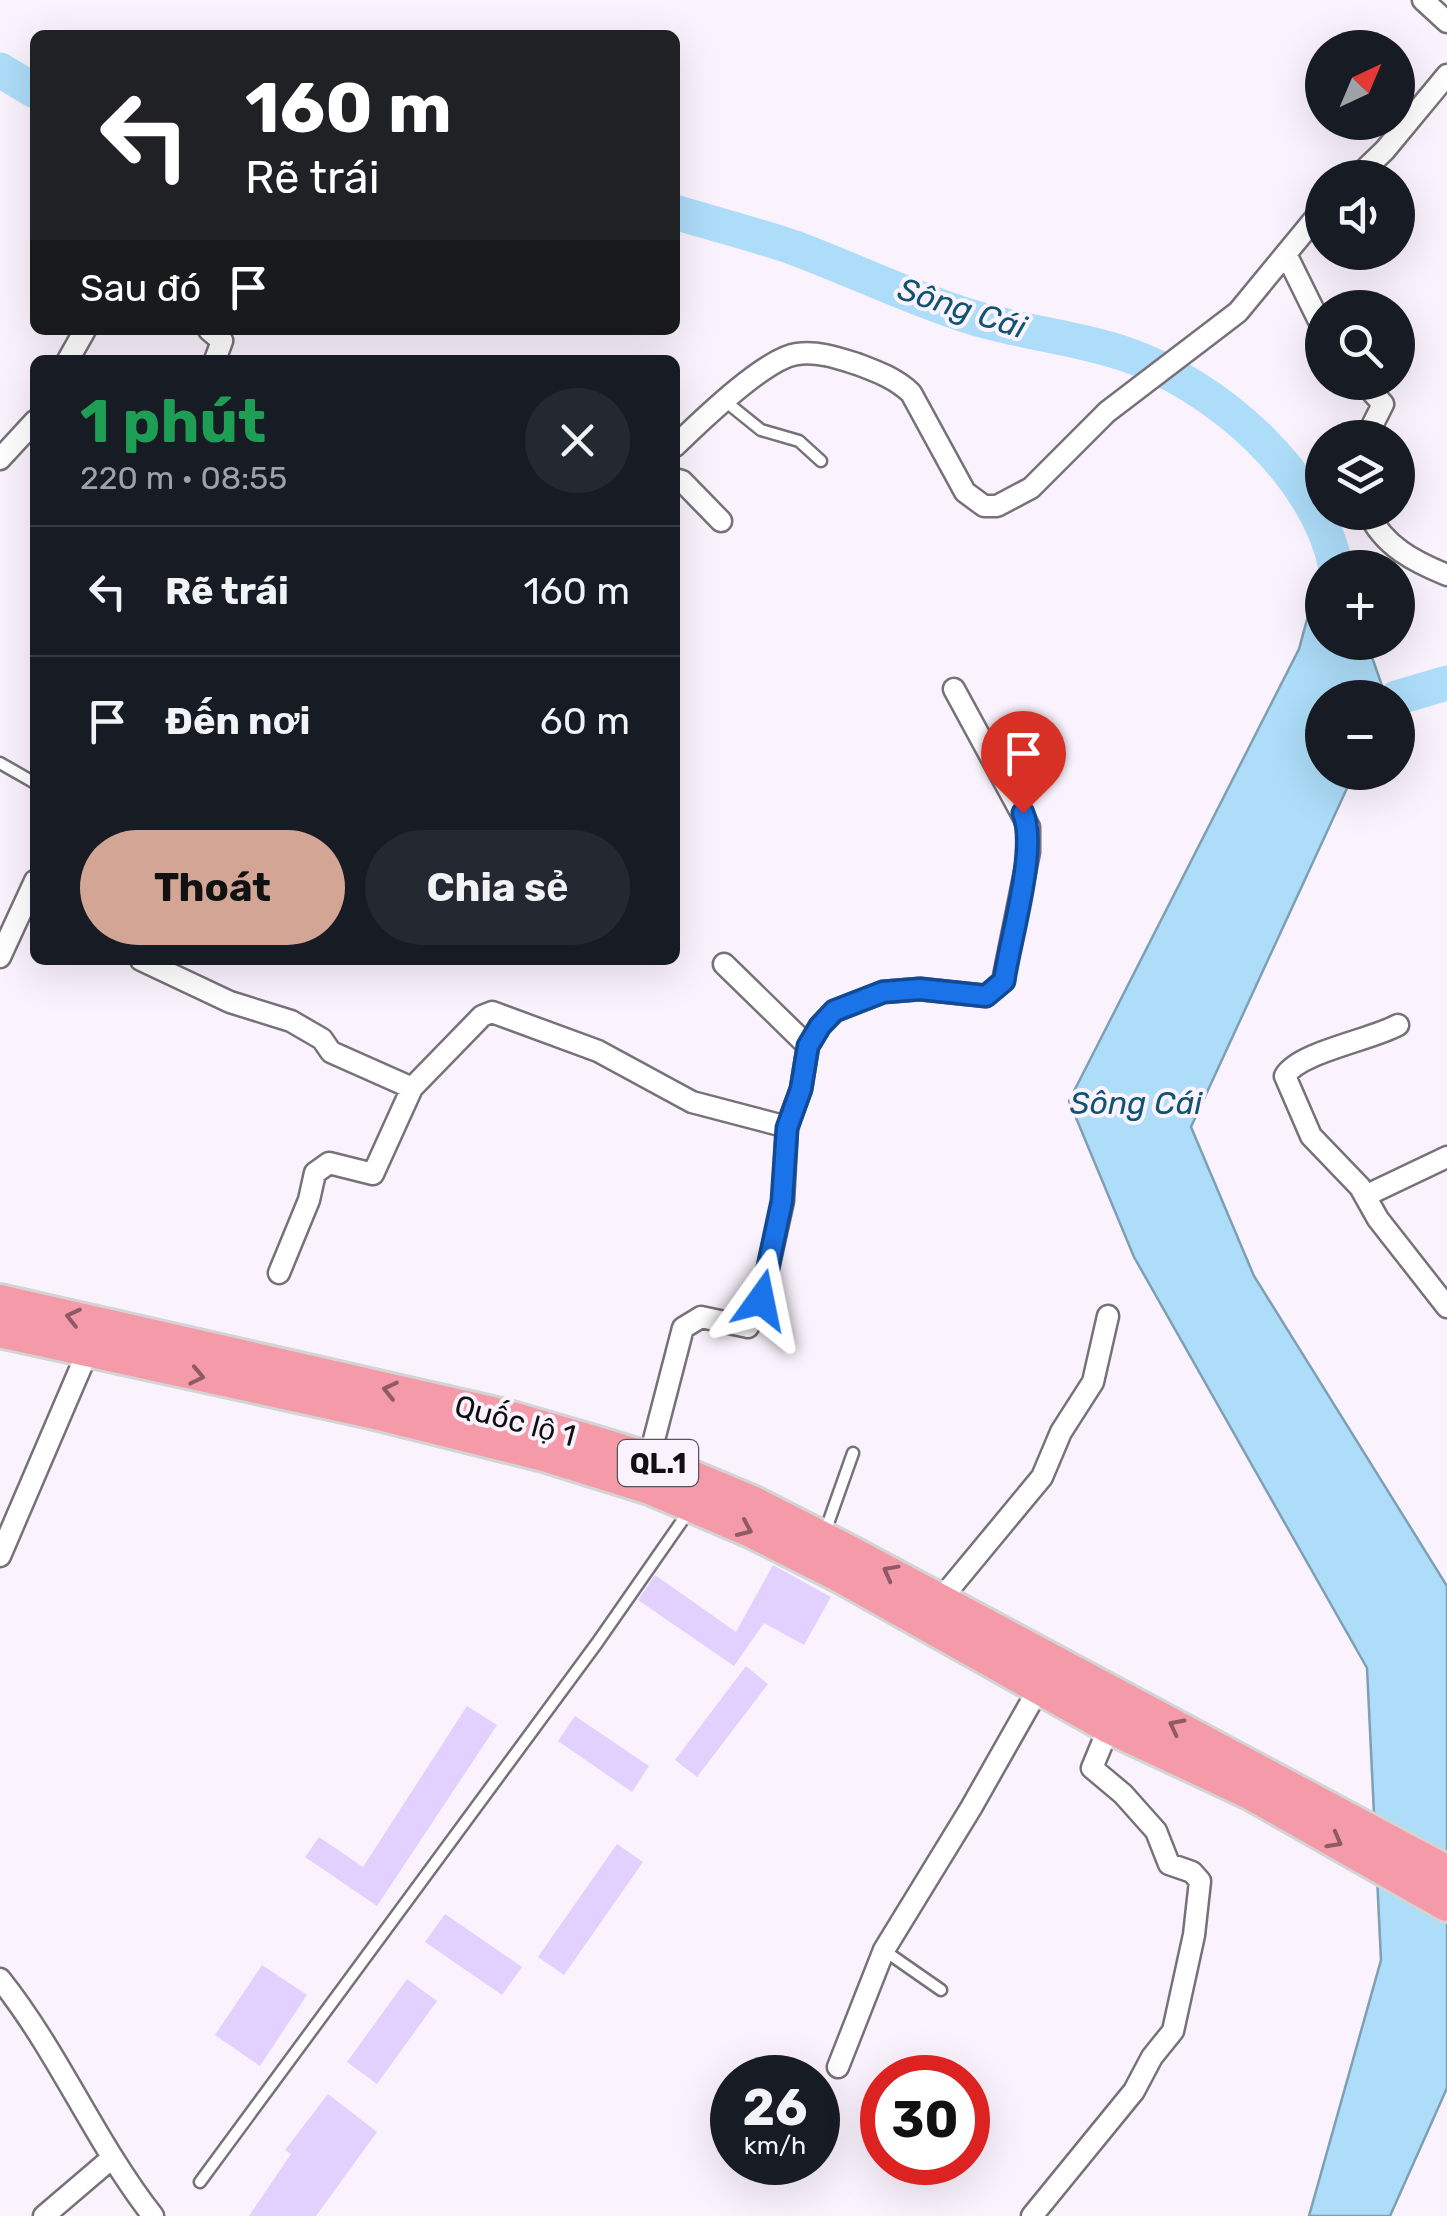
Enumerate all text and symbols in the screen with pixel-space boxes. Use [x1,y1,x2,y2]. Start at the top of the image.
north arrow [1305,30,1415,140]
map controls [1305,30,1415,790]
text: 160 m [245,67,452,150]
icon: left [80,70,210,200]
text: Rẽ trái [245,151,380,204]
button: sound [1305,160,1415,270]
icon: arrive [221,260,276,315]
text: Sau đó [80,265,201,311]
water label: Sông Cái [893,269,1032,347]
button: search [1305,290,1415,400]
text: 1 phút [80,386,266,457]
button: close [525,388,630,493]
button: layers [1305,420,1415,530]
text: 220 m · 08:55 [80,459,287,497]
button: + [1305,550,1415,660]
icon: left [80,564,135,619]
text: Rẽ trái [165,568,289,614]
text: 160 m [524,568,630,614]
button: − [1305,680,1415,790]
icon: arrive [80,694,135,749]
text: Đến nơi [165,698,310,744]
text: 60 m [540,698,630,744]
pin [981,711,1066,814]
icon: arrive [996,726,1051,781]
button: Thoát [80,830,345,945]
button: Chia sẻ [365,830,630,945]
water label: Sông Cái [1070,1084,1203,1122]
position arrow [709,1248,813,1352]
one-way arrow [65,1308,82,1329]
one-way arrow [188,1365,205,1386]
one-way arrow [382,1380,399,1401]
street label: Quốc lộ 1 [451,1387,579,1454]
road number: QL.1 [618,1440,698,1486]
one-way arrow [735,1517,753,1537]
one-way arrow [882,1565,900,1585]
one-way arrow [1168,1718,1186,1738]
one-way arrow [1324,1829,1342,1849]
speed limit sign: 30 [860,2055,990,2185]
text: 26 [742,2078,808,2138]
text: km/h [744,2131,806,2160]

